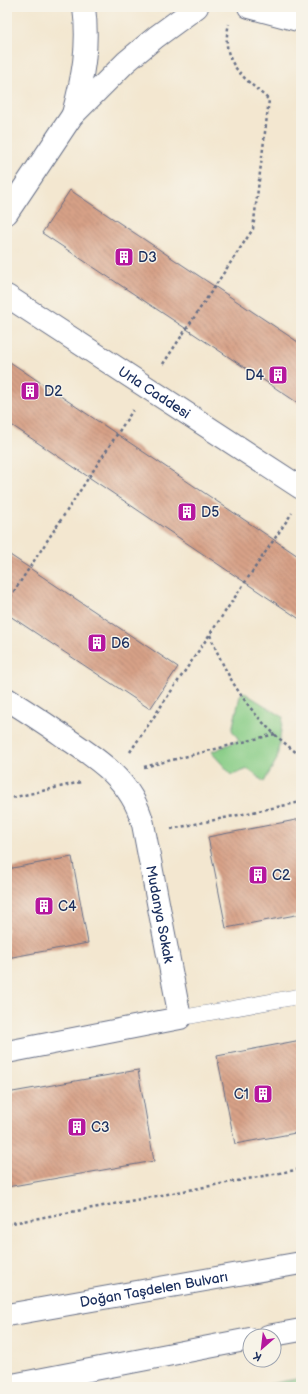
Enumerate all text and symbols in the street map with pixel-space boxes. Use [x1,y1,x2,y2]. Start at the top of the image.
building icon: D3 [113,246,135,268]
place label: D3 [138,249,157,266]
street label: Urla Caddesi [115,363,193,422]
building icon: D4 [267,364,289,386]
place label: D4 [245,367,264,384]
building icon: D2 [19,380,41,402]
place label: D2 [44,383,63,400]
building icon: D5 [176,501,198,523]
place label: D5 [201,504,219,521]
building icon: D6 [86,632,108,654]
place label: D6 [111,635,130,652]
street label: Mudanya Sokak [142,864,177,965]
building icon: C2 [247,864,269,886]
place label: C2 [272,867,291,884]
building icon: C4 [33,895,55,917]
place label: C4 [58,898,77,915]
building icon: C1 [252,1083,274,1105]
place label: C1 [234,1086,249,1103]
building icon: C3 [66,1116,88,1138]
place label: C3 [91,1119,110,1136]
street label: Doğan Taşdelen Bulvarı [79,1268,229,1311]
north arrow [242,1328,282,1368]
text: K [251,1349,264,1364]

